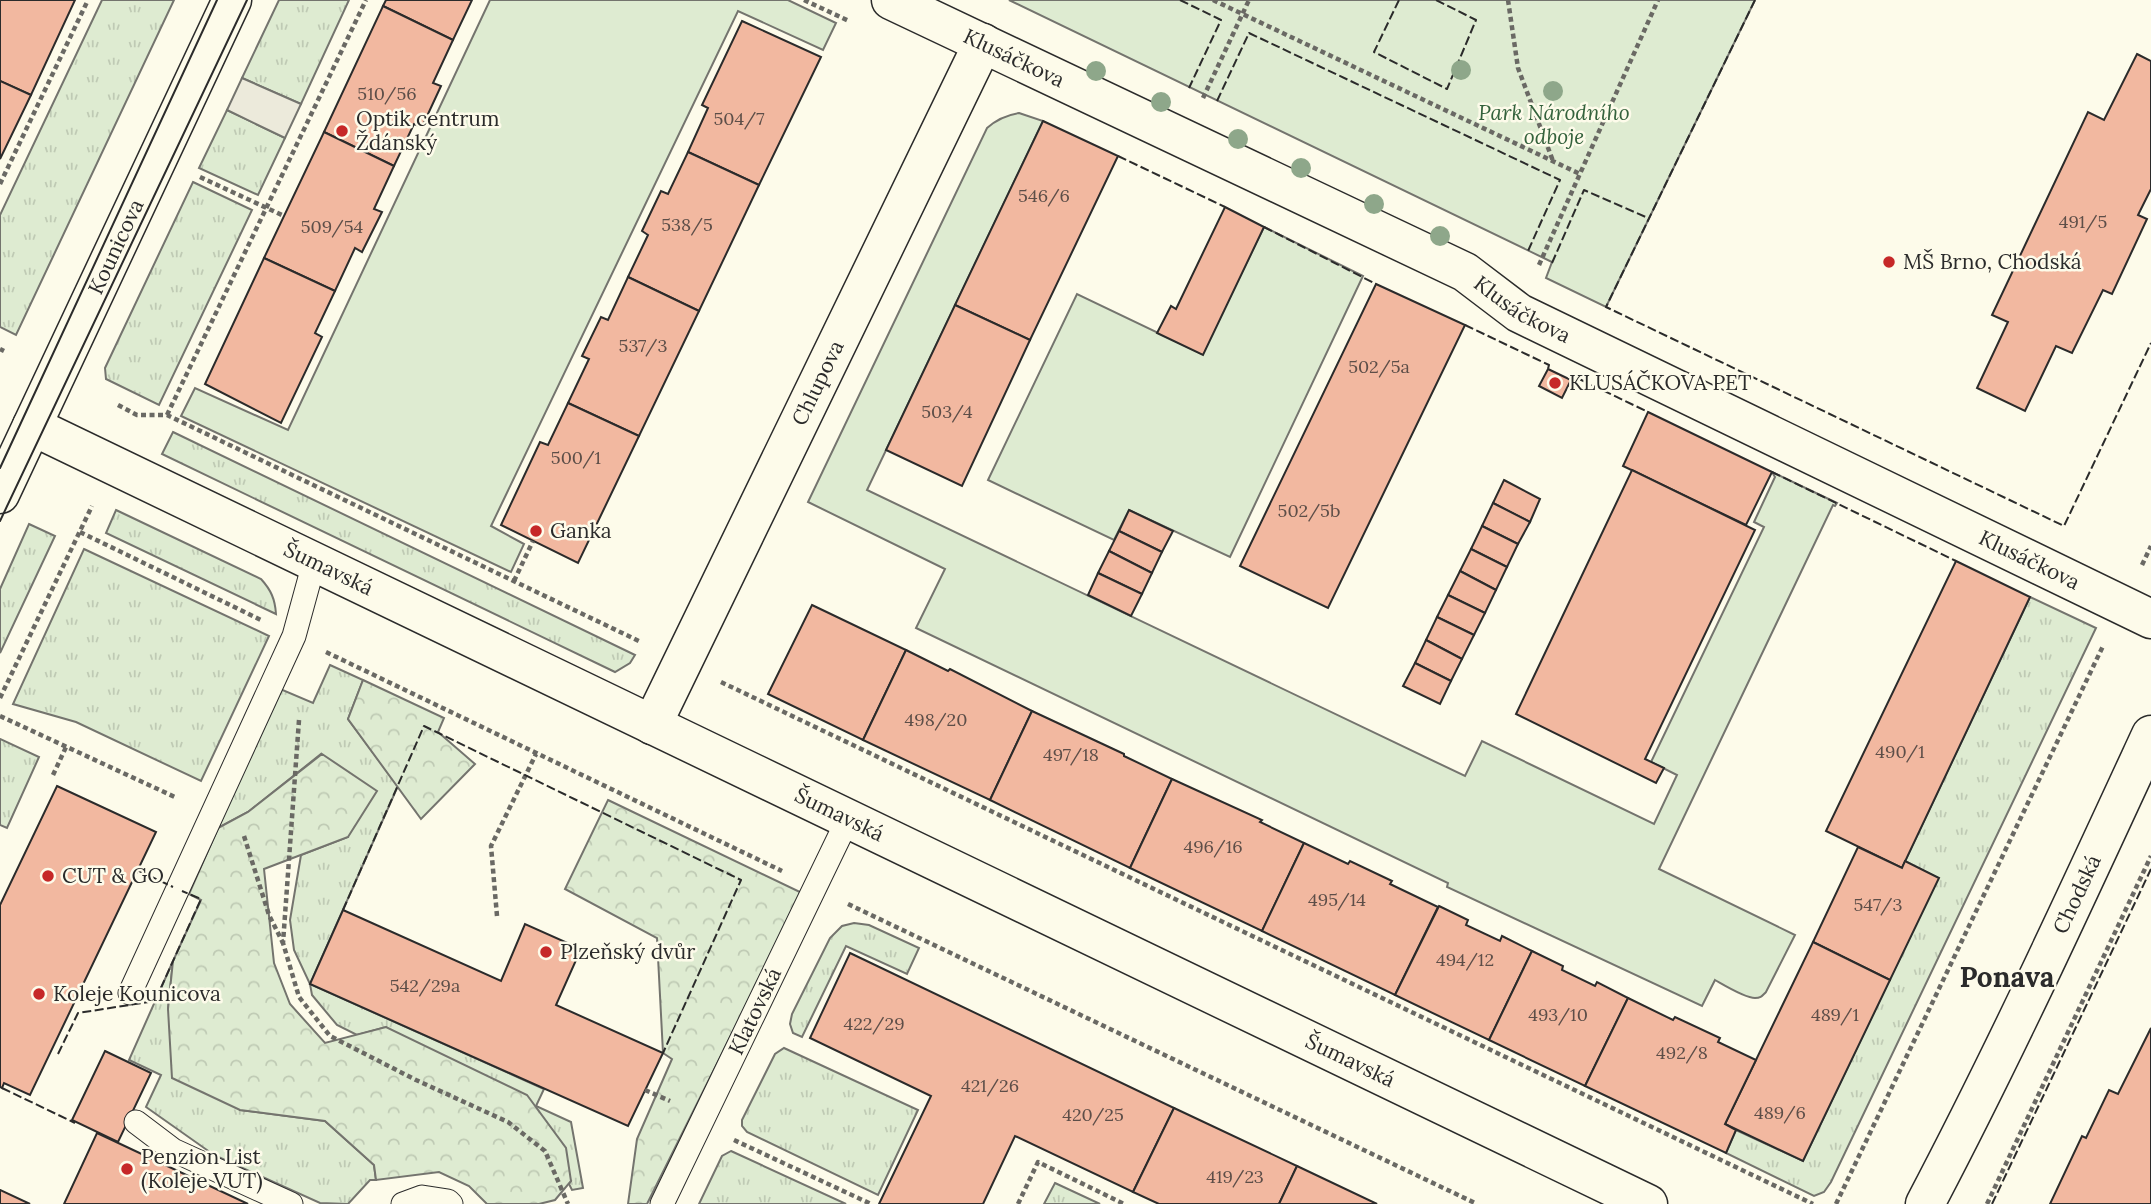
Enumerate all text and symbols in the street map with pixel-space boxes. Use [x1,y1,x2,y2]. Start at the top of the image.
street label: Klusáčkova [959,22,1069,93]
house number: 510/56 [357,82,417,105]
park label: Park Národního odboje [1478,99,1630,150]
place label: Optik centrum Ždánský [356,105,500,156]
house number: 504/7 [713,107,765,130]
marker: Optik centrum Ždánský [334,123,350,139]
house number: 546/6 [1018,184,1070,207]
street label: Kounicova [82,195,150,299]
house number: 491/5 [2059,210,2107,233]
house number: 538/5 [661,213,713,236]
house number: 509/54 [301,215,363,238]
place label: MŠ Brno, Chodská [1903,248,2082,275]
marker: MŠ Brno, Chodská [1881,254,1897,270]
street label: Klusáčkova [1469,270,1575,349]
house number: 537/3 [619,334,667,357]
street label: Chlupova [785,336,850,430]
house number: 502/5a [1348,355,1410,378]
place label: KLUSÁČKOVA PET [1569,369,1752,396]
marker: KLUSÁČKOVA PET [1547,375,1563,391]
house number: 503/4 [921,400,973,423]
house number: 500/1 [551,446,601,469]
house number: 502/5b [1278,499,1340,522]
place label: Ganka [550,517,612,544]
marker: Ganka [528,523,544,539]
street label: Klusáčkova [1975,524,2085,596]
street label: Šumavská [279,535,378,601]
house number: 498/20 [905,708,967,731]
house number: 490/1 [1875,740,1925,763]
house number: 497/18 [1043,743,1099,766]
street label: Šumavská [790,781,889,847]
house number: 496/16 [1183,835,1243,858]
street label: Chodská [2047,850,2107,938]
place label: CUT & GO [62,862,164,889]
marker: CUT & GO [40,868,56,884]
house number: 495/14 [1308,888,1366,911]
house number: 547/3 [1854,893,1903,916]
place label: Plzeňský dvůr [560,938,695,965]
marker: Plzeňský dvůr [538,944,554,960]
house number: 494/12 [1436,948,1494,971]
district label: Ponava [1959,959,2055,995]
street label: Klatovská [722,963,787,1059]
house number: 542/29a [390,974,460,997]
place label: Koleje Kounicova [53,980,221,1007]
marker: Koleje Kounicova [31,986,47,1002]
house number: 493/10 [1528,1003,1588,1026]
house number: 489/1 [1811,1003,1859,1026]
house number: 422/29 [843,1012,905,1035]
street label: Šumavská [1301,1027,1400,1093]
house number: 492/8 [1656,1041,1708,1064]
house number: 421/26 [961,1074,1019,1097]
house number: 489/6 [1754,1101,1806,1124]
house number: 420/25 [1062,1103,1124,1126]
place label: Penzion List (Koleje VUT) [141,1143,263,1194]
marker: Penzion List (Koleje VUT) [119,1161,135,1177]
house number: 419/23 [1206,1165,1264,1188]

